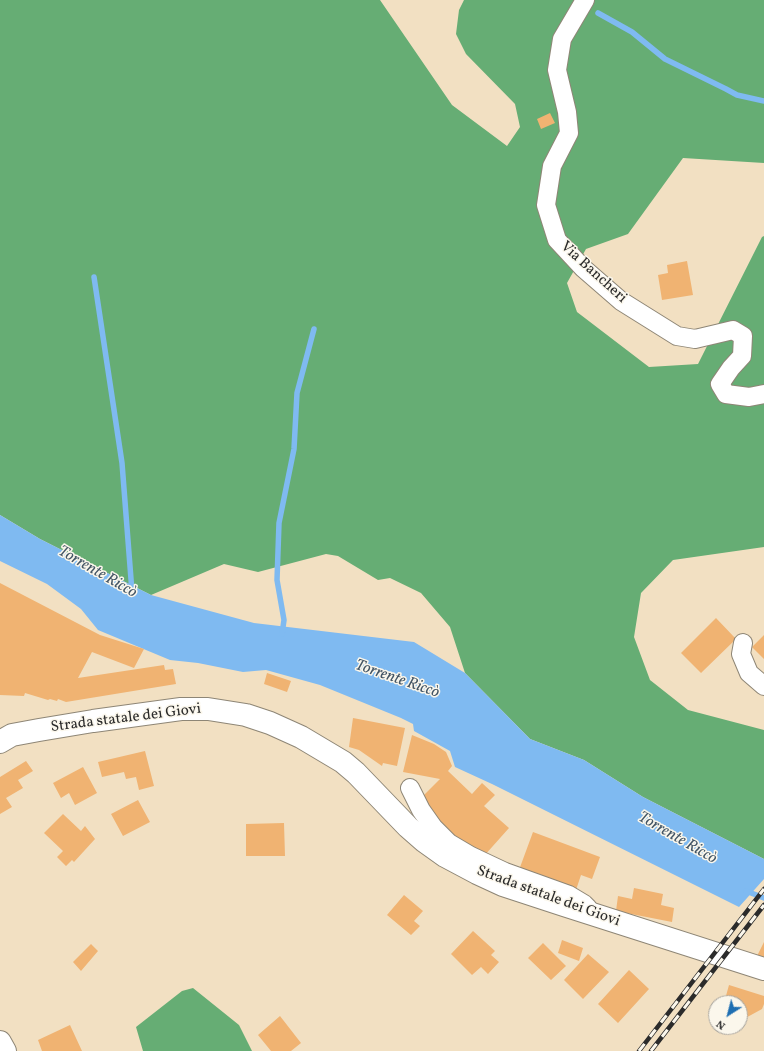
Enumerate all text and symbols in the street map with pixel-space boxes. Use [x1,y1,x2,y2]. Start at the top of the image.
street label: Via Bancheri [556,238,630,308]
water label: Torrente Riccò [54,543,140,603]
water label: Torrente Riccò [352,657,442,703]
street label: Strada statale dei Giovi [50,701,202,737]
water label: Torrente Riccò [634,809,720,869]
street label: Strada statale dei Giovi [474,863,622,931]
north arrow [708,995,748,1035]
text: N [714,1016,729,1033]

